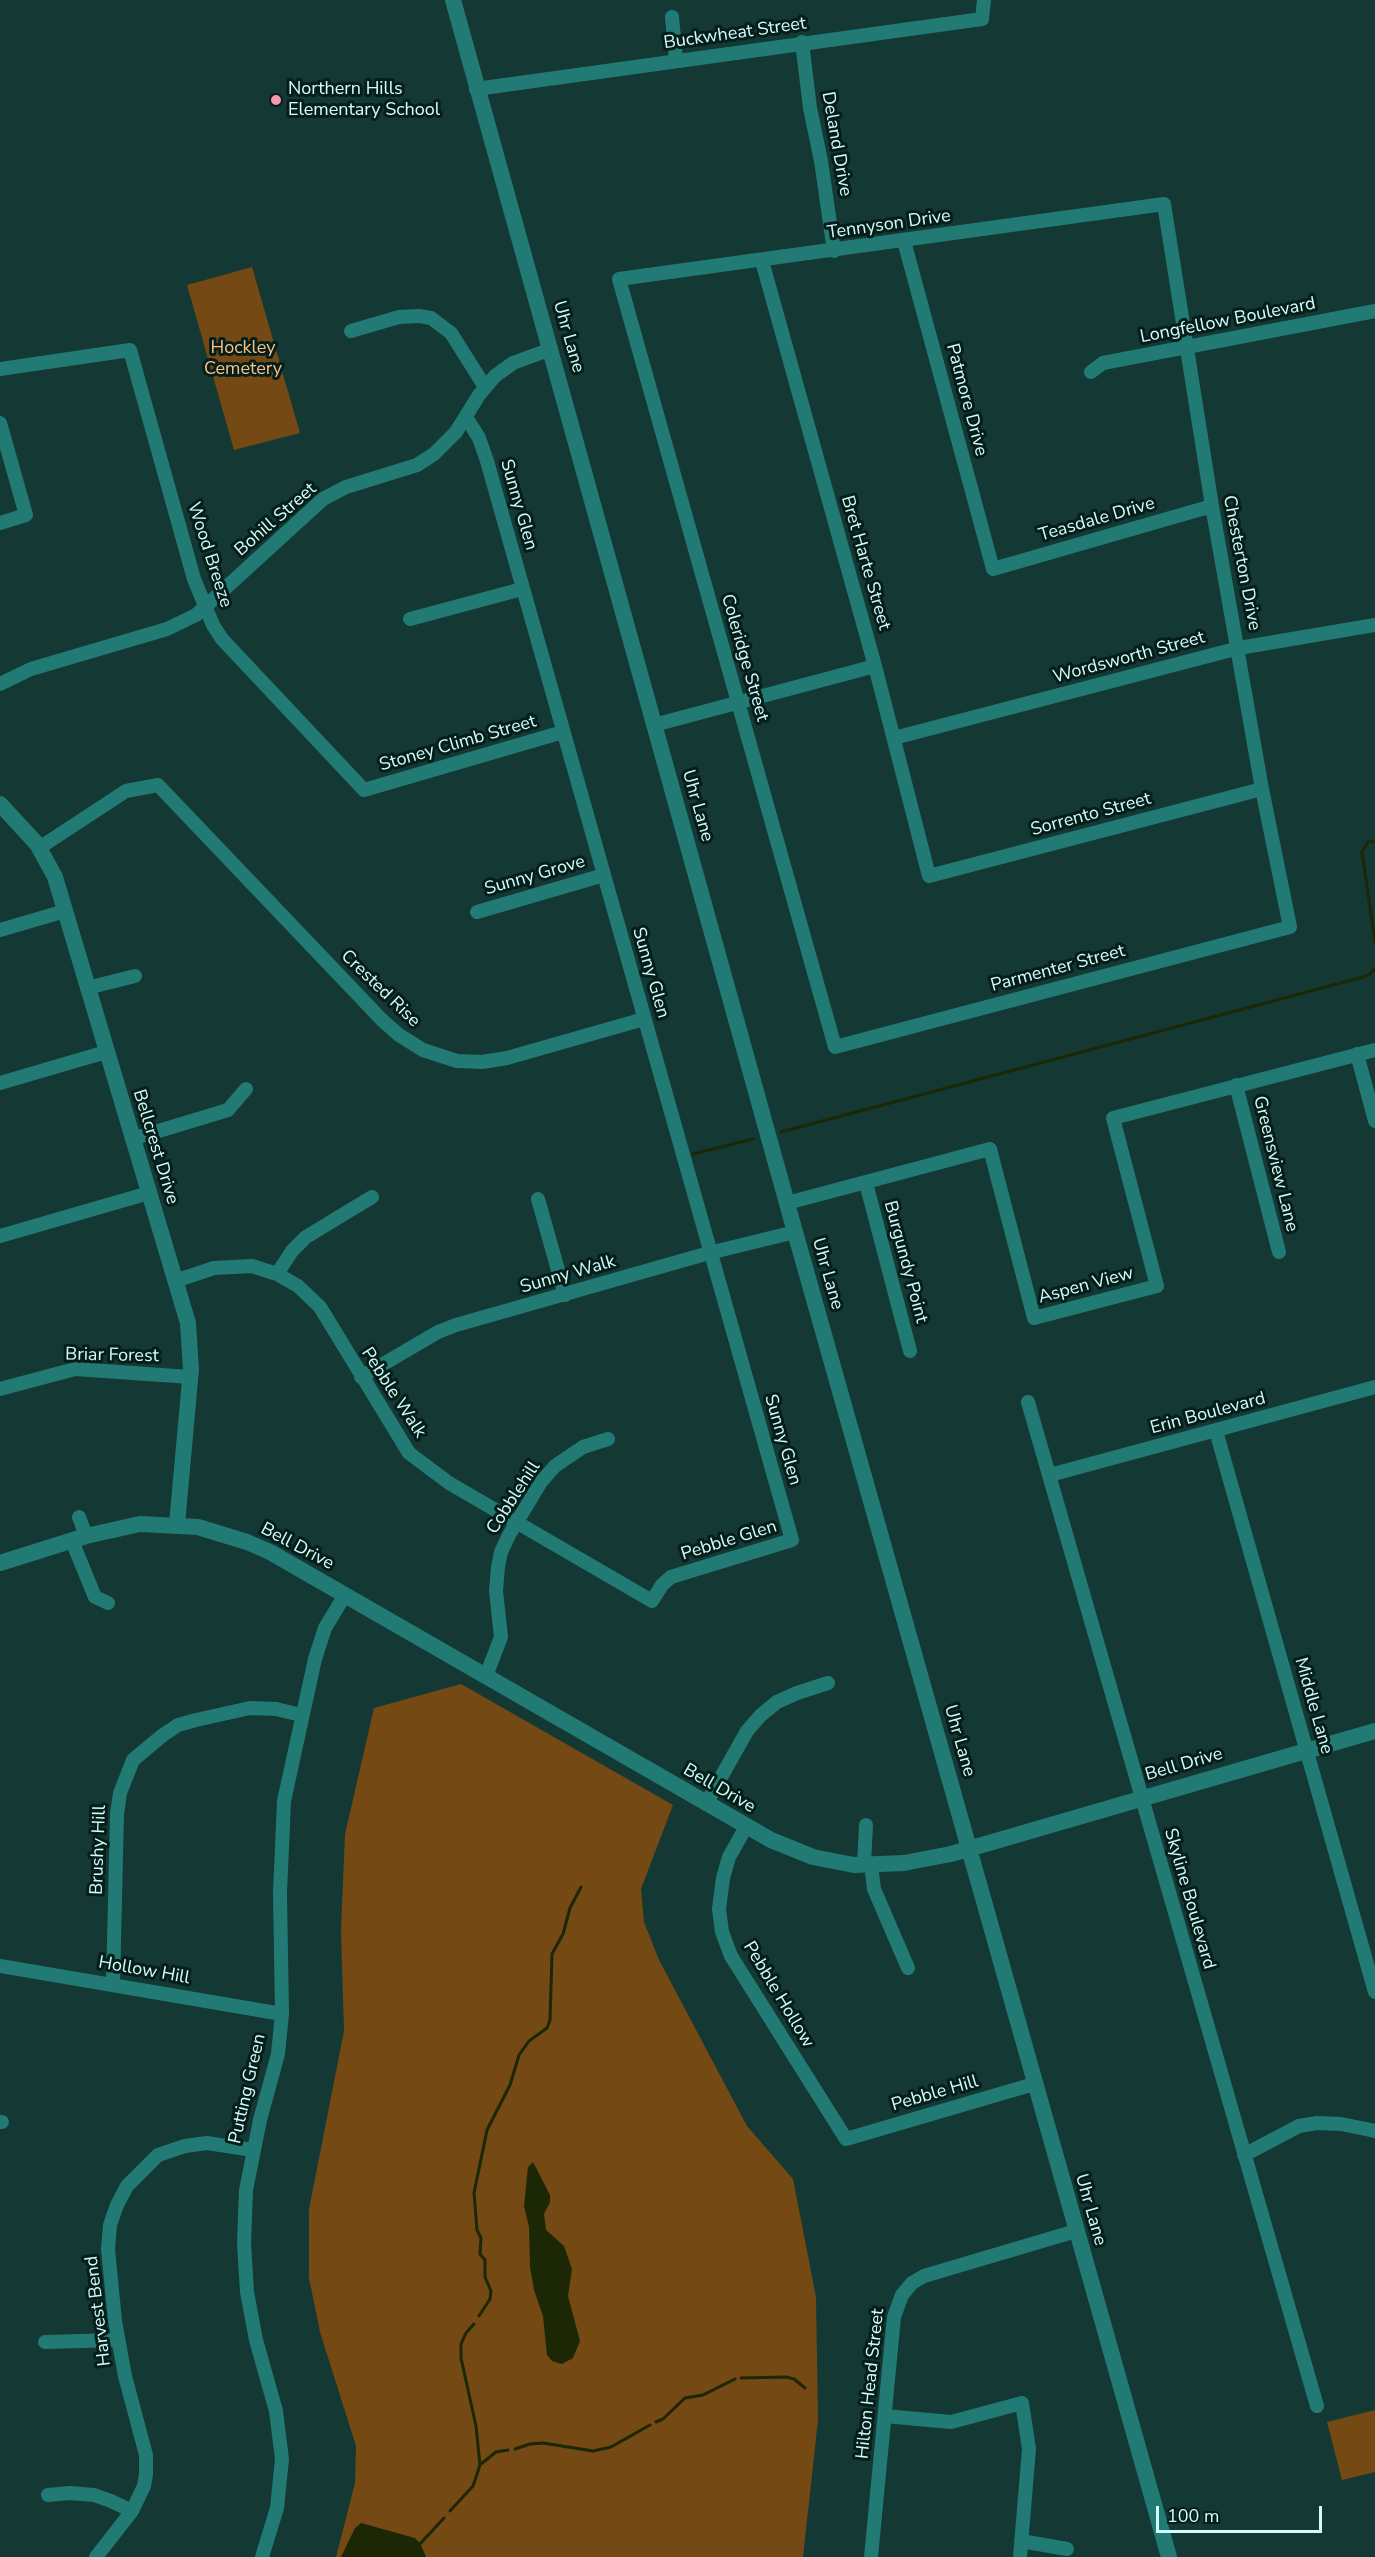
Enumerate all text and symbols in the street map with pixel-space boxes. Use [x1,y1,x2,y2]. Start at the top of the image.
street label: Buckwheat Street [662,13,808,55]
place label: Northern Hills Elementary School [288,79,440,122]
street label: Deland Drive [816,90,856,198]
marker: Northern Hills Elementary School [269,93,283,107]
street label: Tennyson Drive [826,206,952,244]
street label: Longfellow Boulevard [1138,293,1318,349]
street label: Uhr Lane [547,299,589,375]
park label: Hockley Cemetery [204,338,282,380]
street label: Patmore Drive [941,341,991,459]
street label: Sunny Glen [495,457,541,553]
street label: Bohill Street [231,479,321,561]
street label: Bret Harte Street [836,493,894,633]
street label: Teasdale Drive [1037,493,1157,547]
street label: Chesterton Drive [1217,494,1265,632]
street label: Wood Breeze [182,500,236,610]
street label: Coleridge Street [716,592,772,724]
street label: Wordsworth Street [1051,627,1207,689]
street label: Stoney Climb Street [377,711,539,777]
street label: Uhr Lane [676,768,718,844]
street label: Sorrento Street [1029,789,1153,841]
street label: Sunny Grove [482,851,588,901]
street label: Sunny Glen [627,925,673,1021]
street label: Parmenter Street [988,941,1128,997]
street label: Crested Rise [336,946,424,1032]
street label: Bellcrest Drive [127,1087,183,1207]
street label: Greensview Lane [1248,1094,1302,1234]
street label: Burgundy Point [878,1199,932,1325]
street label: Uhr Lane [806,1236,848,1312]
street label: Sunny Walk [518,1251,618,1299]
street label: Aspen View [1036,1263,1136,1309]
street label: Briar Forest [65,1344,159,1368]
street label: Pebble Walk [356,1344,430,1442]
street label: Erin Boulevard [1148,1388,1268,1440]
street label: Sunny Glen [759,1392,805,1488]
street label: Cobblehill [483,1458,545,1538]
street label: Pebble Glen [678,1516,780,1566]
street label: Bell Drive [257,1519,337,1575]
street label: Middle Lane [1289,1655,1337,1757]
street label: Uhr Lane [938,1703,980,1779]
street label: Bell Drive [1143,1744,1225,1786]
street label: Bell Drive [679,1760,759,1818]
street label: Brushy Hill [87,1805,111,1895]
street label: Skyline Boulevard [1159,1826,1219,1972]
street label: Pebble Hollow [738,1938,818,2052]
street label: Hollow Hill [97,1952,191,1990]
street label: Putting Green [225,2032,271,2146]
street label: Pebble Hill [889,2071,981,2117]
street label: Uhr Lane [1069,2172,1111,2248]
street label: Harvest Bend [82,2255,116,2367]
street label: Hilton Head Street [852,2308,890,2460]
scale bar [1159,2494,1326,2532]
text: 100 m [1167,2504,1219,2528]

